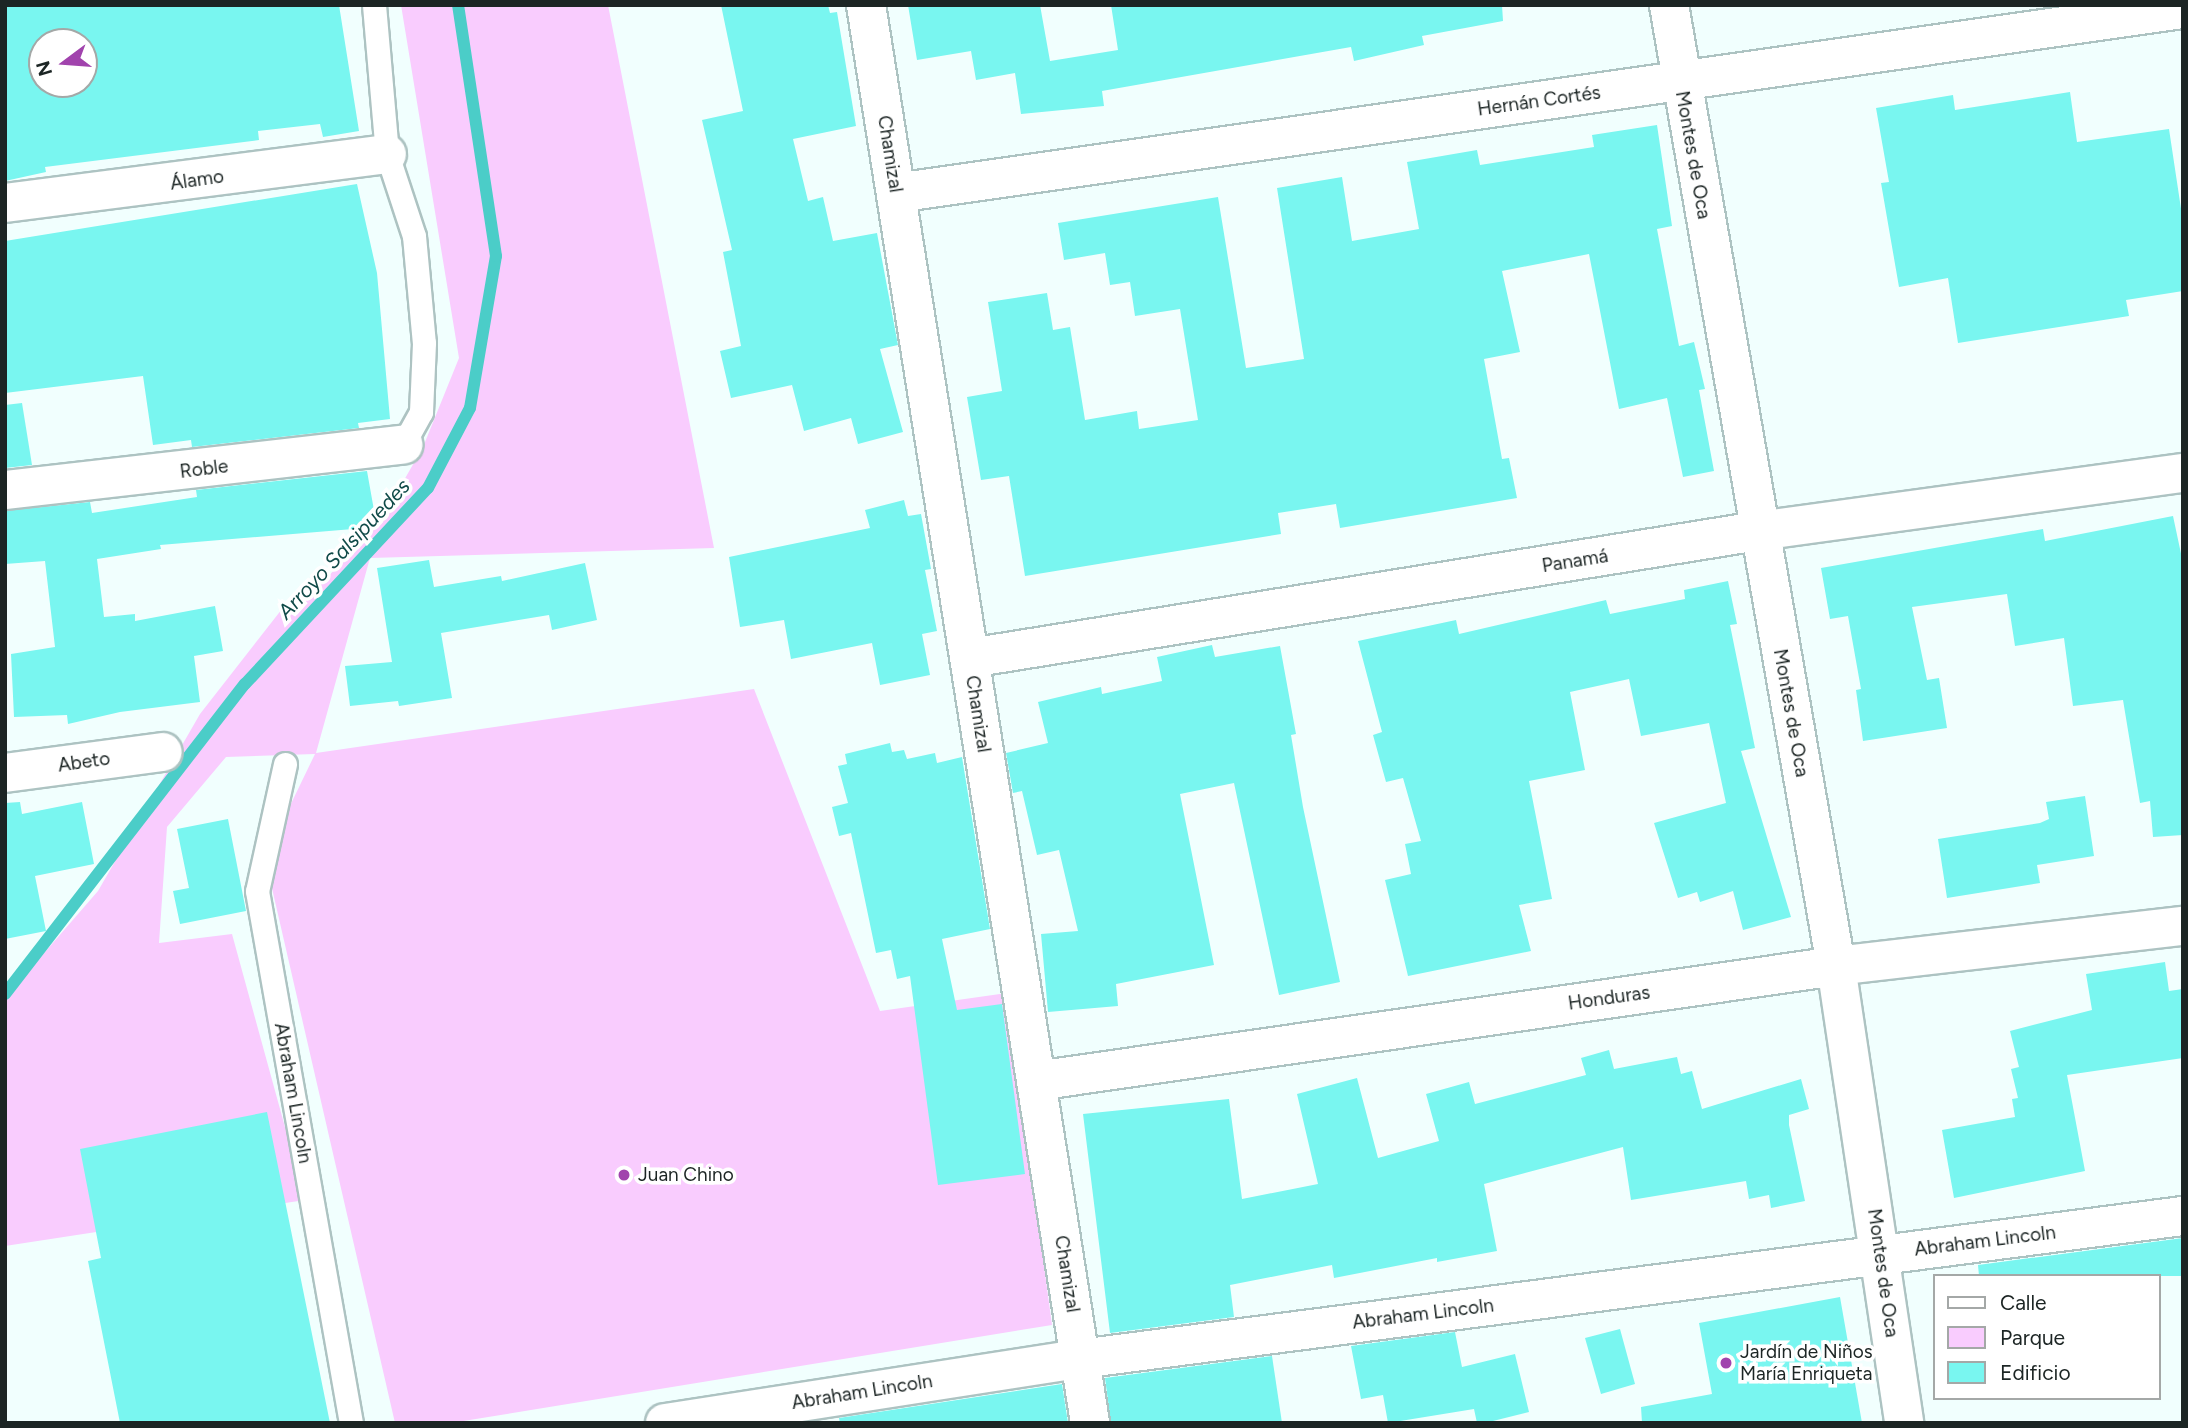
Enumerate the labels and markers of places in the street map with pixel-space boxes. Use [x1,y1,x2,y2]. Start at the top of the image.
place label: Juan Chino [638,1164,734,1186]
marker: Juan Chino [616,1167,632,1183]
place label: Jardín de Niños María Enriqueta [1740,1341,1873,1385]
marker: Jardín de Niños María Enriqueta [1718,1355,1734,1371]

